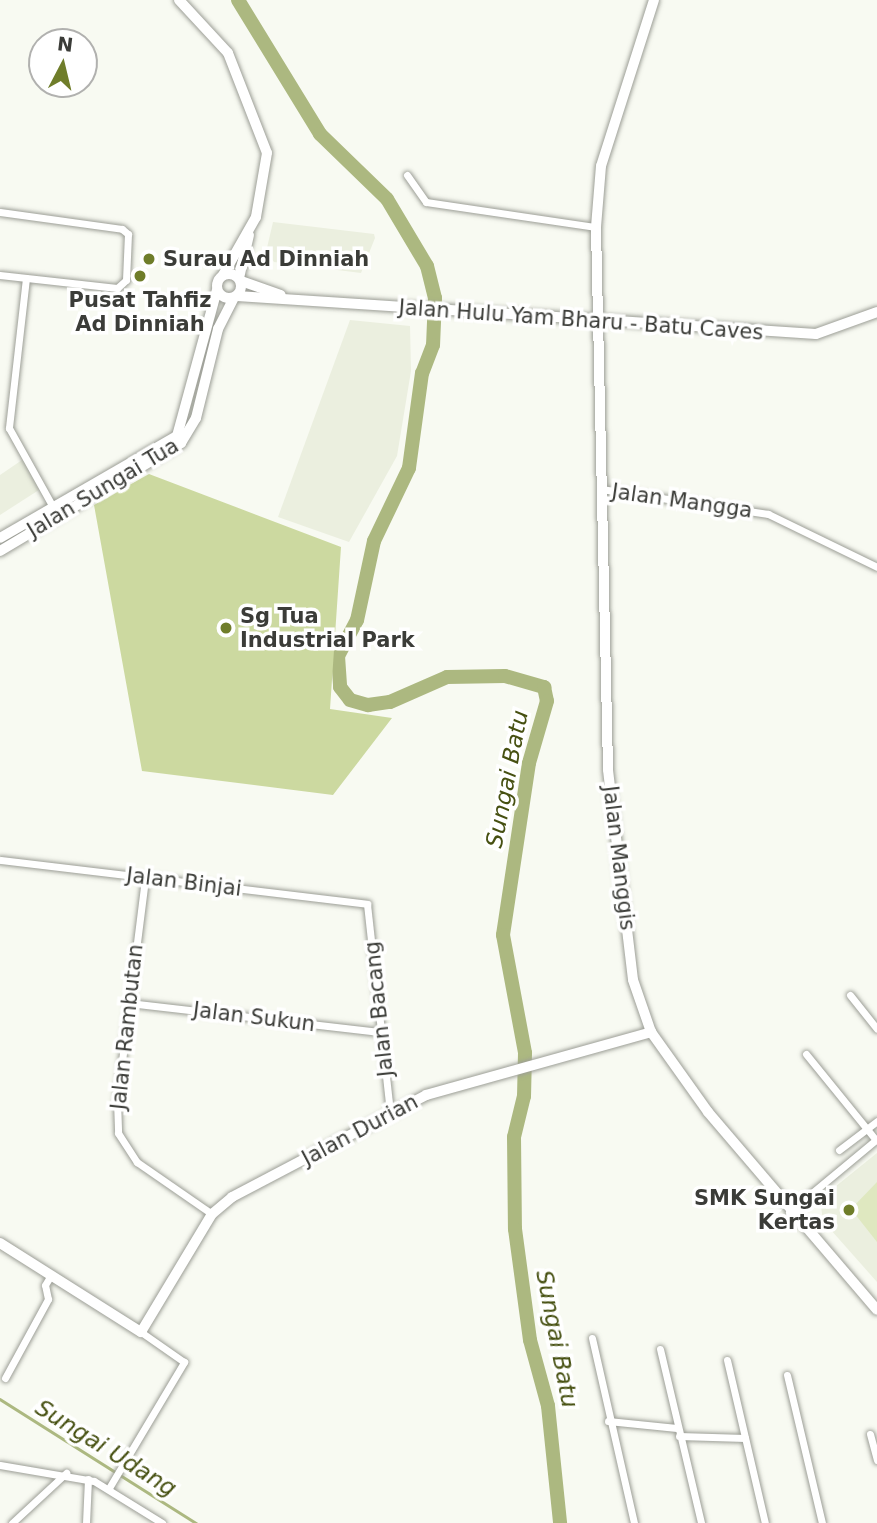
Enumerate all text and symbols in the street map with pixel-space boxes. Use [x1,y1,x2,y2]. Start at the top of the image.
north arrow [28,28,98,98]
text: N [56,32,75,56]
place label: Surau Ad Dinniah [163,246,369,272]
marker: Surau Ad Dinniah [141,251,157,267]
marker: Pusat Tahfiz Ad Dinniah [132,268,148,284]
place label: Pusat Tahfiz Ad Dinniah [69,287,211,337]
street label: Jalan Hulu Yam Bharu - Batu Caves [398,295,764,345]
street label: Jalan Sungai Tua [23,433,183,543]
street label: Jalan Mangga [610,479,754,523]
place label: Sg Tua Industrial Park [240,603,415,653]
marker: Sg Tua Industrial Park [218,620,234,636]
water label: Sungai Batu [480,708,534,850]
street label: Jalan Manggis [598,784,640,932]
street label: Jalan Binjai [125,862,243,902]
street label: Jalan Bacang [359,940,399,1078]
street label: Jalan Rambutan [106,943,148,1111]
street label: Jalan Sukun [192,997,316,1037]
street label: Jalan Durian [298,1089,422,1171]
place label: SMK Sungai Kertas [694,1185,835,1235]
marker: SMK Sungai Kertas [841,1202,857,1218]
water label: Sungai Batu [530,1268,584,1410]
water label: Sungai Udang [30,1394,182,1502]

